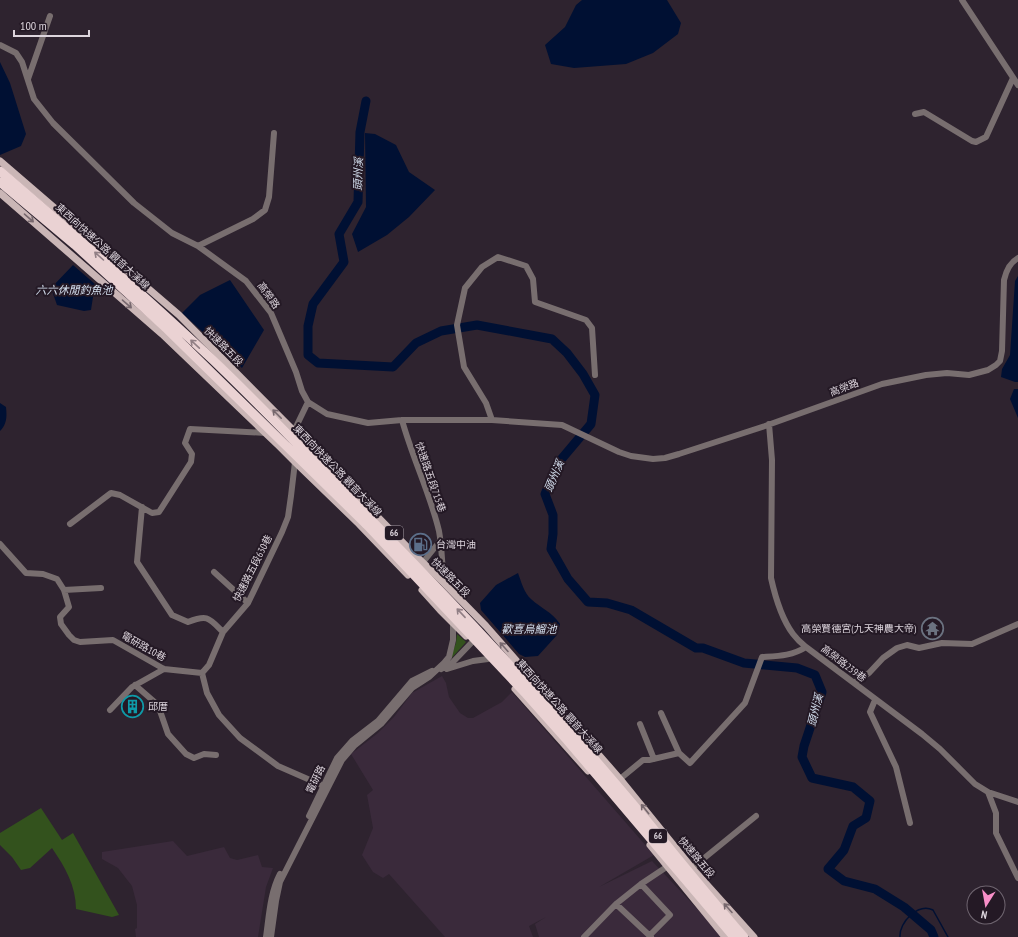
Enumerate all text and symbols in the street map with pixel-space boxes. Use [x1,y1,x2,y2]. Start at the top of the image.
scale bar [14,12,89,38]
text: 100 m [20,18,47,33]
water label: 頭州溪 [350,155,366,191]
street label: 東西向快速公路 觀音大溪線 [53,201,152,292]
one-way arrow [24,214,35,223]
one-way arrow [94,252,104,261]
street label: 高榮路 [255,279,283,311]
water label: 六六休閒釣魚池 [36,283,113,297]
one-way arrow [122,299,132,308]
street label: 快速路五段 [201,324,246,369]
one-way arrow [190,339,200,348]
street label: 高榮路 [828,376,860,399]
one-way arrow [272,409,282,419]
street label: 東西向快速公路 觀音大溪線 [291,422,385,519]
street label: 快速路五段715巷 [412,440,449,514]
water label: 頭州溪 [541,456,568,494]
road number: 66 [385,526,403,540]
fuel station icon: 台灣中油 [407,531,433,557]
street label: 快速路五段630巷 [230,533,275,604]
place label: 台灣中油 [436,538,476,551]
street label: 快速路五段 [428,555,473,600]
one-way arrow [456,608,466,618]
temple icon: 高榮賢德宮(九天神農大帝) [919,615,945,641]
water label: 歡喜烏鰡池 [502,622,557,636]
place label: 高榮賢德宮(九天神農大帝) [801,622,917,635]
street label: 電研路10巷 [119,629,168,664]
one-way arrow [500,642,509,652]
street label: 高榮路239巷 [818,642,869,685]
street label: 東西向快速公路 觀音大溪線 [514,657,605,756]
water label: 頭州溪 [804,690,826,728]
building icon: 邱厝 [119,693,145,719]
place label: 邱厝 [148,700,168,713]
street label: 電研路 [303,763,328,796]
one-way arrow [640,803,649,814]
road number: 66 [649,829,667,843]
street label: 快速路五段 [676,834,718,881]
north arrow [966,885,1006,925]
one-way arrow [723,903,733,913]
text: N [980,907,988,922]

